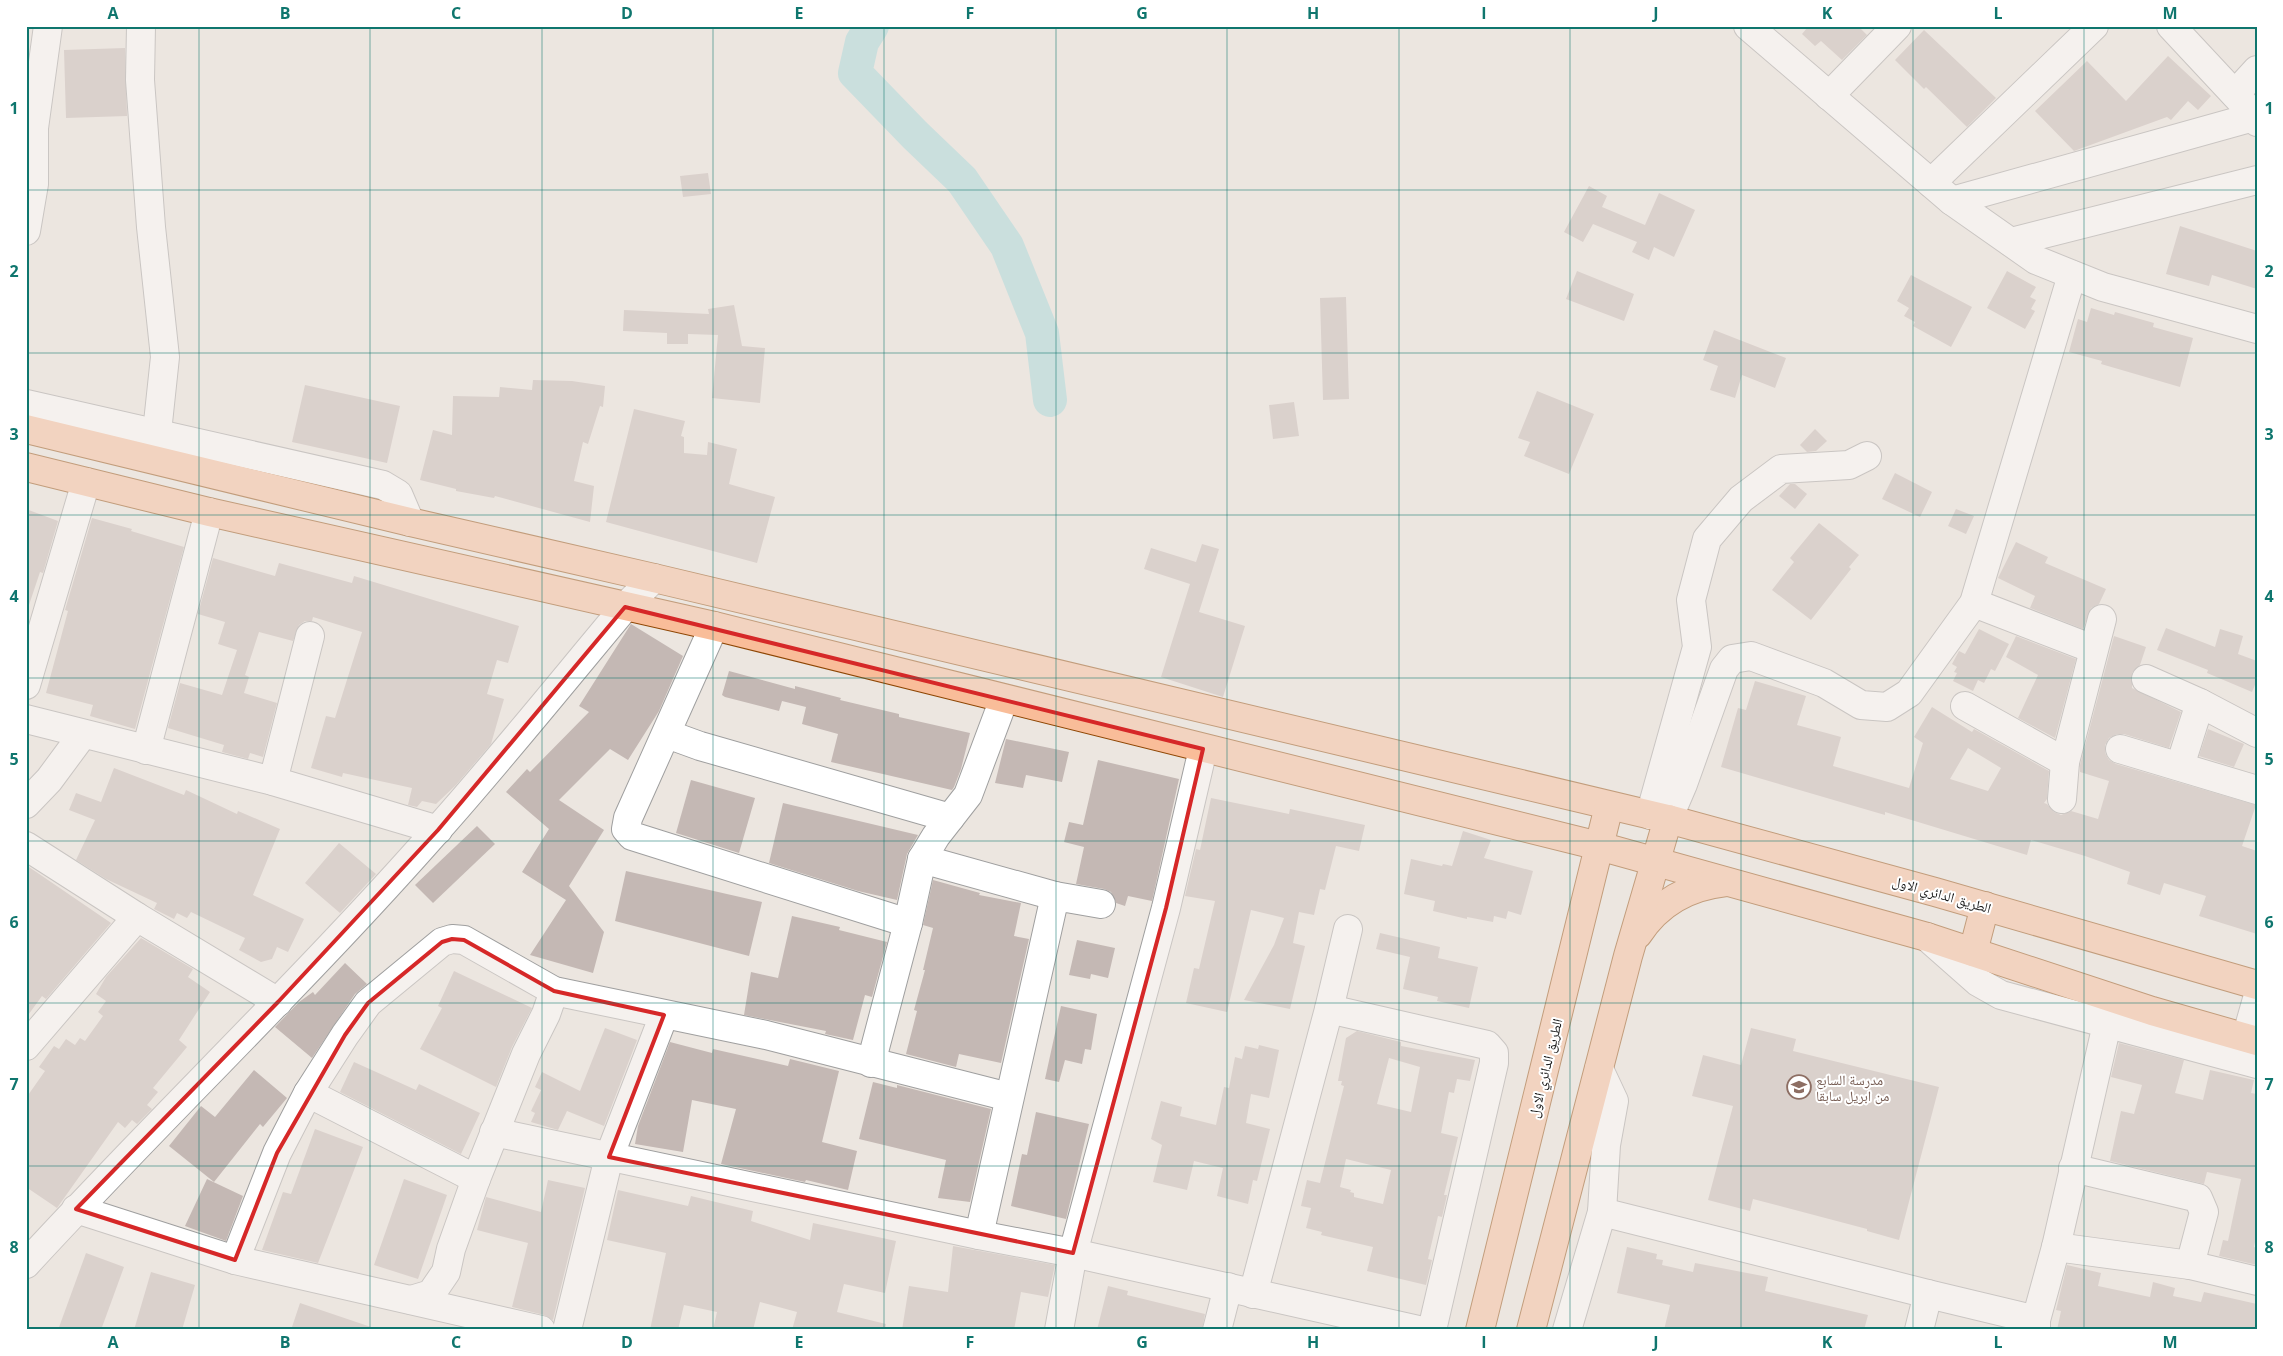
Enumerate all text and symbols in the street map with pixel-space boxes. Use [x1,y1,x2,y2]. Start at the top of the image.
text: A [107,2,119,24]
text: B [280,2,290,24]
text: C [451,2,461,24]
text: D [621,2,633,24]
text: E [795,2,804,24]
text: F [966,2,974,24]
text: G [1136,2,1148,24]
text: H [1307,2,1319,24]
text: I [1481,2,1487,24]
text: J [1651,2,1659,24]
text: K [1822,2,1833,24]
text: L [1993,2,2003,24]
text: M [2162,2,2178,24]
text: 1 [9,97,19,119]
text: 1 [2264,97,2274,119]
text: 2 [9,260,19,282]
text: 2 [2264,260,2274,282]
text: 3 [9,423,19,445]
text: 3 [2264,423,2274,445]
text: 4 [9,585,19,607]
text: 4 [2264,585,2274,607]
text: 5 [9,748,19,770]
text: 5 [2264,748,2274,770]
street label: الطريق الدائري الاول [1890,871,1994,920]
text: 6 [9,911,19,933]
text: 6 [2264,911,2274,933]
street label: الطريق الدائري الاول [1523,1016,1569,1120]
place label: مدرسة السابع من ابريل سابقا [1816,1070,1889,1105]
text: 7 [9,1073,19,1095]
text: 7 [2264,1073,2274,1095]
school or university icon: مدرسة السابع من ابريل سابقا [1786,1074,1812,1100]
text: 8 [9,1236,19,1258]
text: 8 [2264,1236,2274,1258]
text: A [107,1331,119,1353]
text: B [280,1331,290,1353]
text: C [451,1331,461,1353]
text: D [621,1331,633,1353]
text: E [795,1331,804,1353]
text: F [966,1331,974,1353]
text: G [1136,1331,1148,1353]
text: H [1307,1331,1319,1353]
text: I [1481,1331,1487,1353]
text: J [1651,1331,1659,1353]
text: K [1822,1331,1833,1353]
text: L [1993,1331,2003,1353]
text: M [2162,1331,2178,1353]

